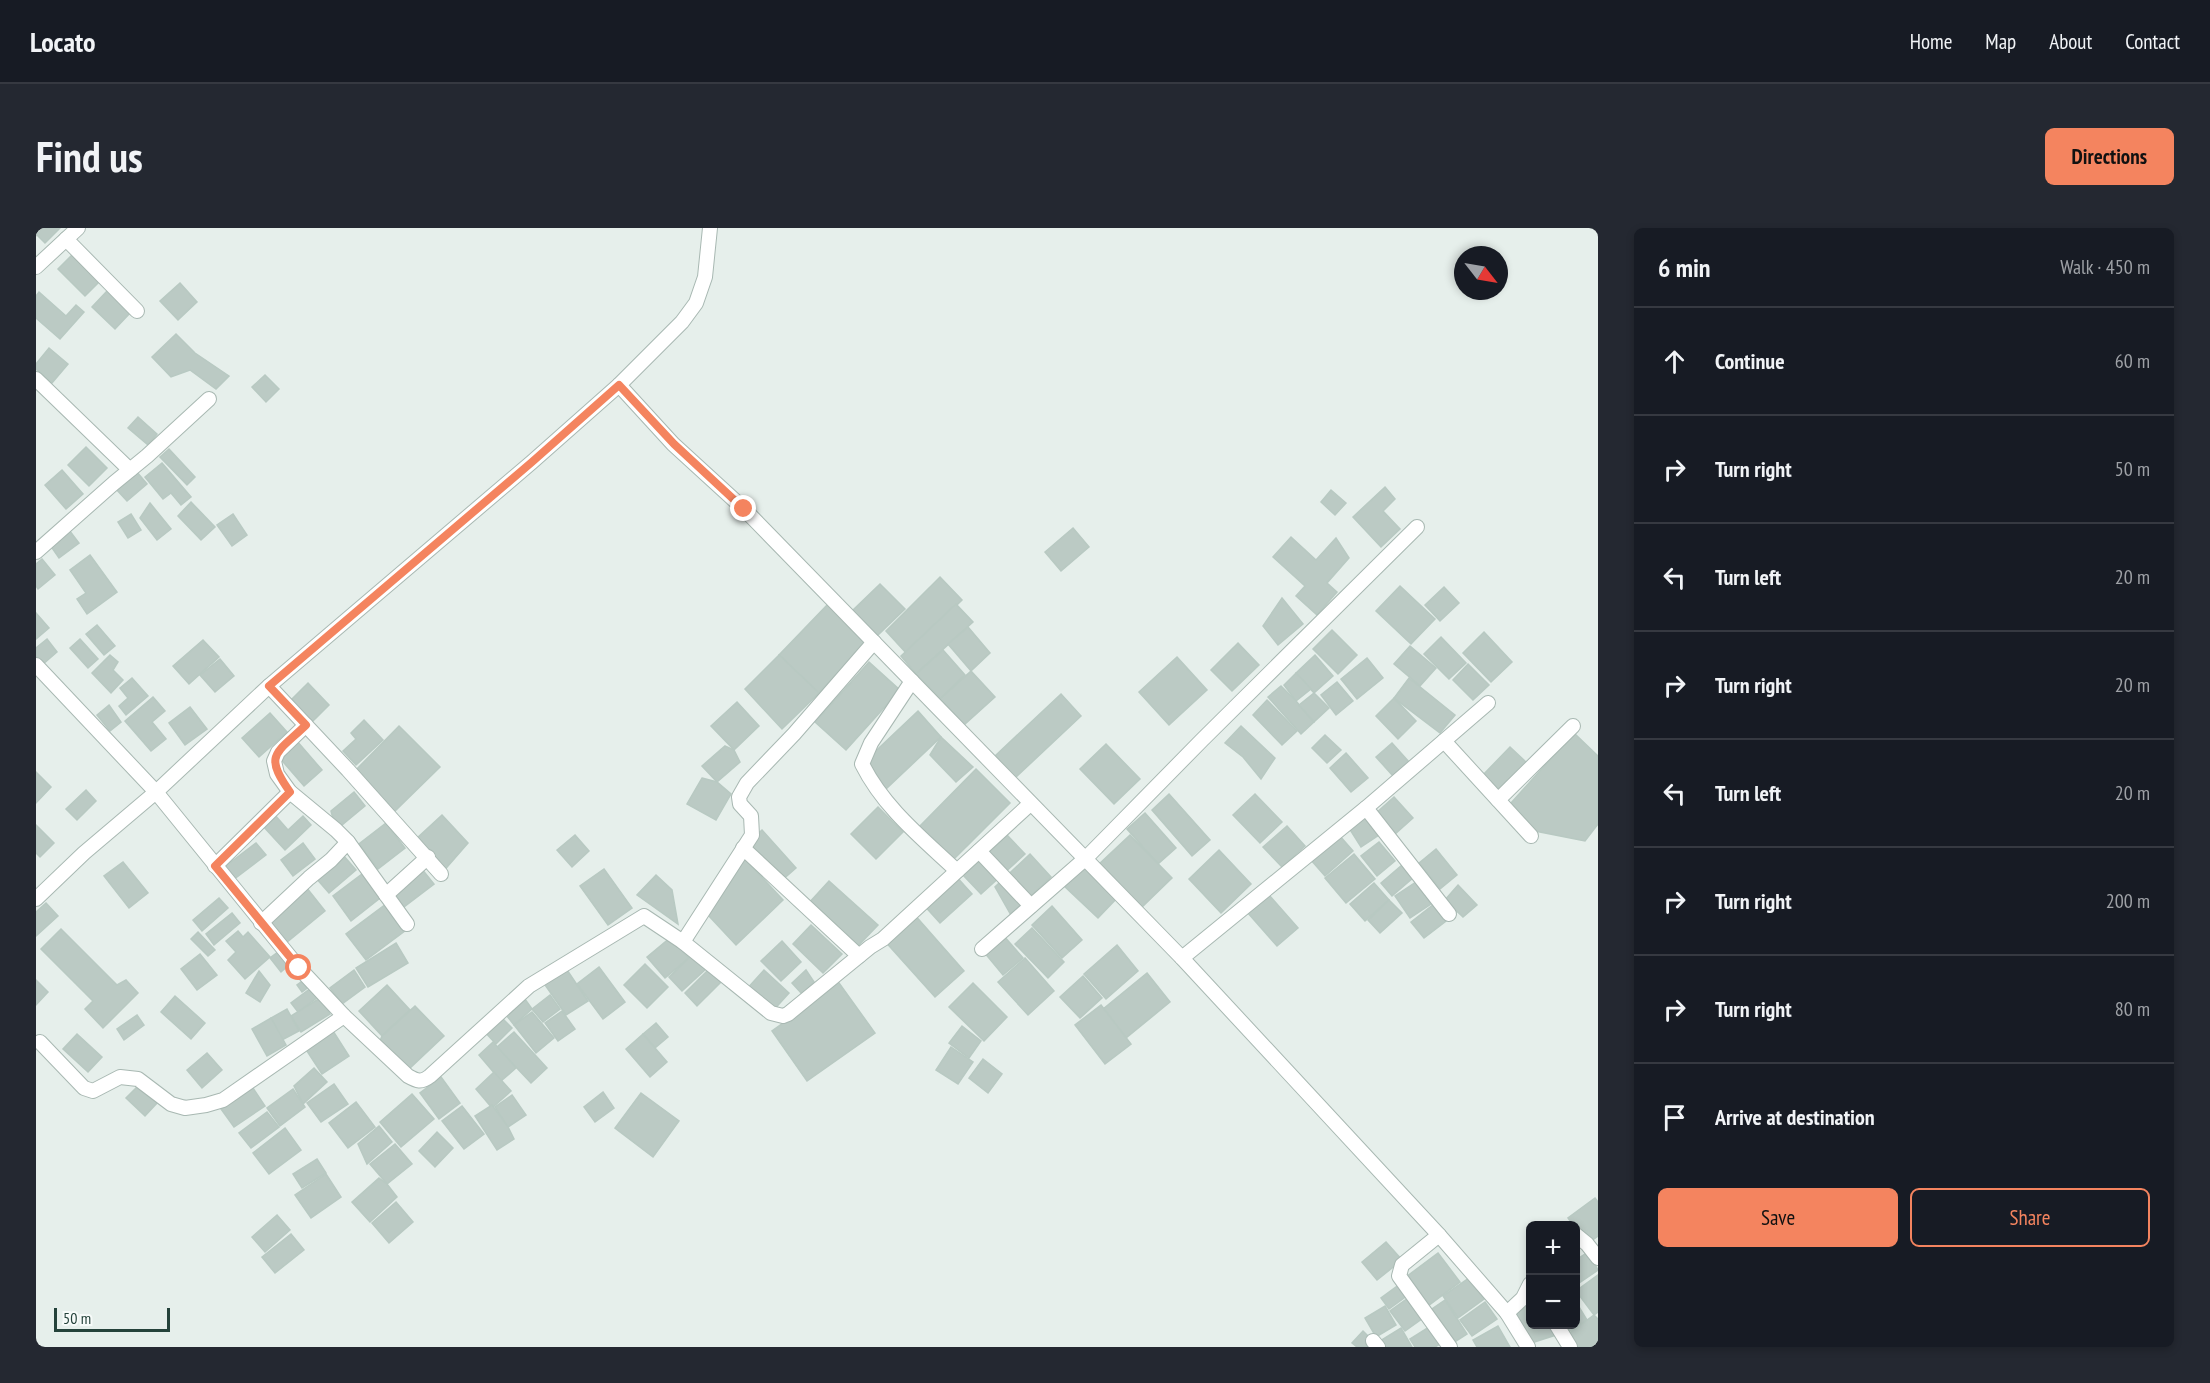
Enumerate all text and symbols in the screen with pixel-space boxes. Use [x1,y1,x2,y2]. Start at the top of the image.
text: Locato [30,23,96,60]
text: Home [1910,28,1952,55]
text: Map [1985,28,2016,55]
text: About [2049,28,2092,55]
text: Contact [2125,28,2180,55]
button: Directions [2045,128,2174,185]
text: Find us [36,129,143,184]
north arrow [1454,246,1508,300]
text: 6 min [1658,251,1711,284]
text: Walk · 450 m [2060,254,2150,280]
icon: ahead [1658,345,1691,378]
text: Continue [1715,347,1785,375]
text: 60 m [2115,348,2150,374]
icon: right [1658,453,1691,486]
text: Turn right [1715,455,1792,483]
text: 50 m [2115,456,2150,482]
route end [730,495,756,521]
icon: left [1658,561,1691,594]
text: Turn left [1715,563,1781,591]
text: 20 m [2115,564,2150,590]
icon: right [1658,669,1691,702]
text: Turn right [1715,671,1792,699]
text: 20 m [2115,672,2150,698]
icon: left [1658,777,1691,810]
text: Turn left [1715,779,1781,807]
text: 20 m [2115,780,2150,806]
icon: right [1658,885,1691,918]
text: Turn right [1715,887,1792,915]
text: 200 m [2106,888,2150,914]
route start [285,954,311,980]
icon: right [1658,993,1691,1026]
text: Turn right [1715,995,1792,1023]
text: 80 m [2115,996,2150,1022]
icon: arrive [1658,1101,1691,1134]
text: Arrive at destination [1715,1103,1875,1131]
button: Save [1658,1188,1898,1247]
button: Share [1910,1188,2150,1247]
map controls [1526,1221,1580,1329]
button: + [1526,1221,1580,1275]
button: − [1526,1275,1580,1329]
scale bar [54,1305,170,1332]
text: 50 m [63,1308,91,1328]

